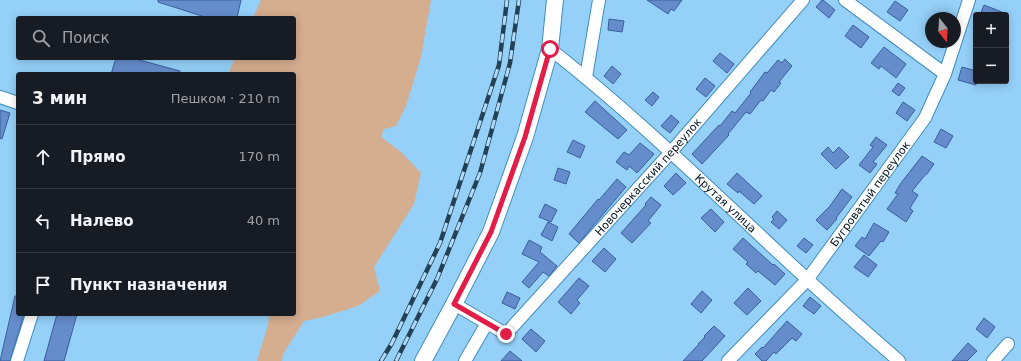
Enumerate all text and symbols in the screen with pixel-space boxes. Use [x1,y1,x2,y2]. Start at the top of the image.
north arrow [925,12,961,48]
map controls [973,12,1009,84]
button: + [973,12,1009,48]
search box [16,16,296,60]
icon: search [30,27,52,49]
text: Поиск [62,29,110,47]
route start [541,40,559,58]
button: − [973,48,1009,84]
text: 3 мин [32,88,87,108]
text: Пешком · 210 m [171,91,280,106]
street label: Новочеркасский переулок [592,115,704,238]
street label: Бугроватый переулок [827,138,913,249]
icon: ahead [32,146,54,168]
text: Прямо [70,148,126,166]
text: 170 m [238,149,280,164]
street label: Крутая улица [692,171,759,235]
icon: left [32,210,54,232]
text: Налево [70,212,134,230]
text: 40 m [247,213,280,228]
icon: arrive [32,274,54,296]
text: Пункт назначения [70,276,227,294]
route end [497,325,515,343]

